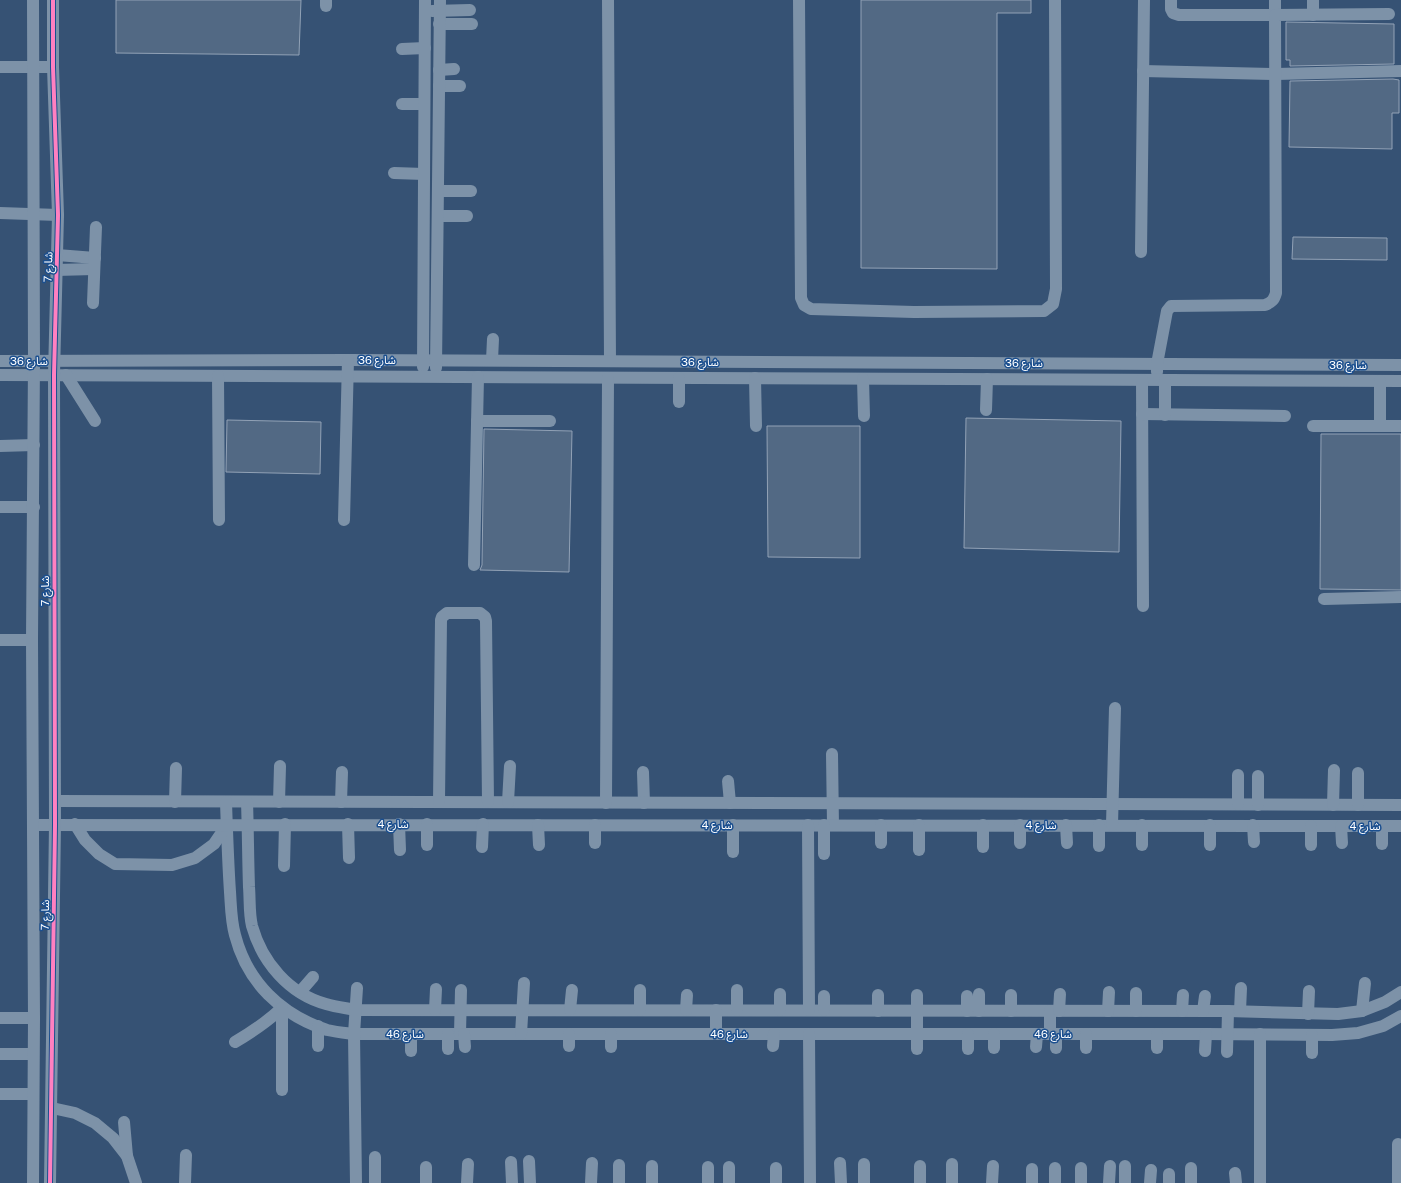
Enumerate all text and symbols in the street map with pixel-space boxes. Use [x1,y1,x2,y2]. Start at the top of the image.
street label: شارع 7 [41,251,57,283]
street label: شارع 36 [358,354,396,368]
street label: شارع 36 [10,355,48,369]
street label: شارع 36 [681,356,719,370]
street label: شارع 36 [1005,357,1043,371]
street label: شارع 36 [1329,359,1367,373]
street label: شارع 7 [39,575,53,606]
street label: شارع 4 [377,818,409,832]
street label: شارع 4 [701,819,733,833]
street label: شارع 4 [1025,819,1057,833]
street label: شارع 4 [1349,820,1381,834]
street label: شارع 7 [39,899,53,931]
street label: شارع 46 [386,1028,424,1042]
street label: شارع 46 [710,1028,748,1042]
street label: شارع 46 [1034,1028,1072,1042]

